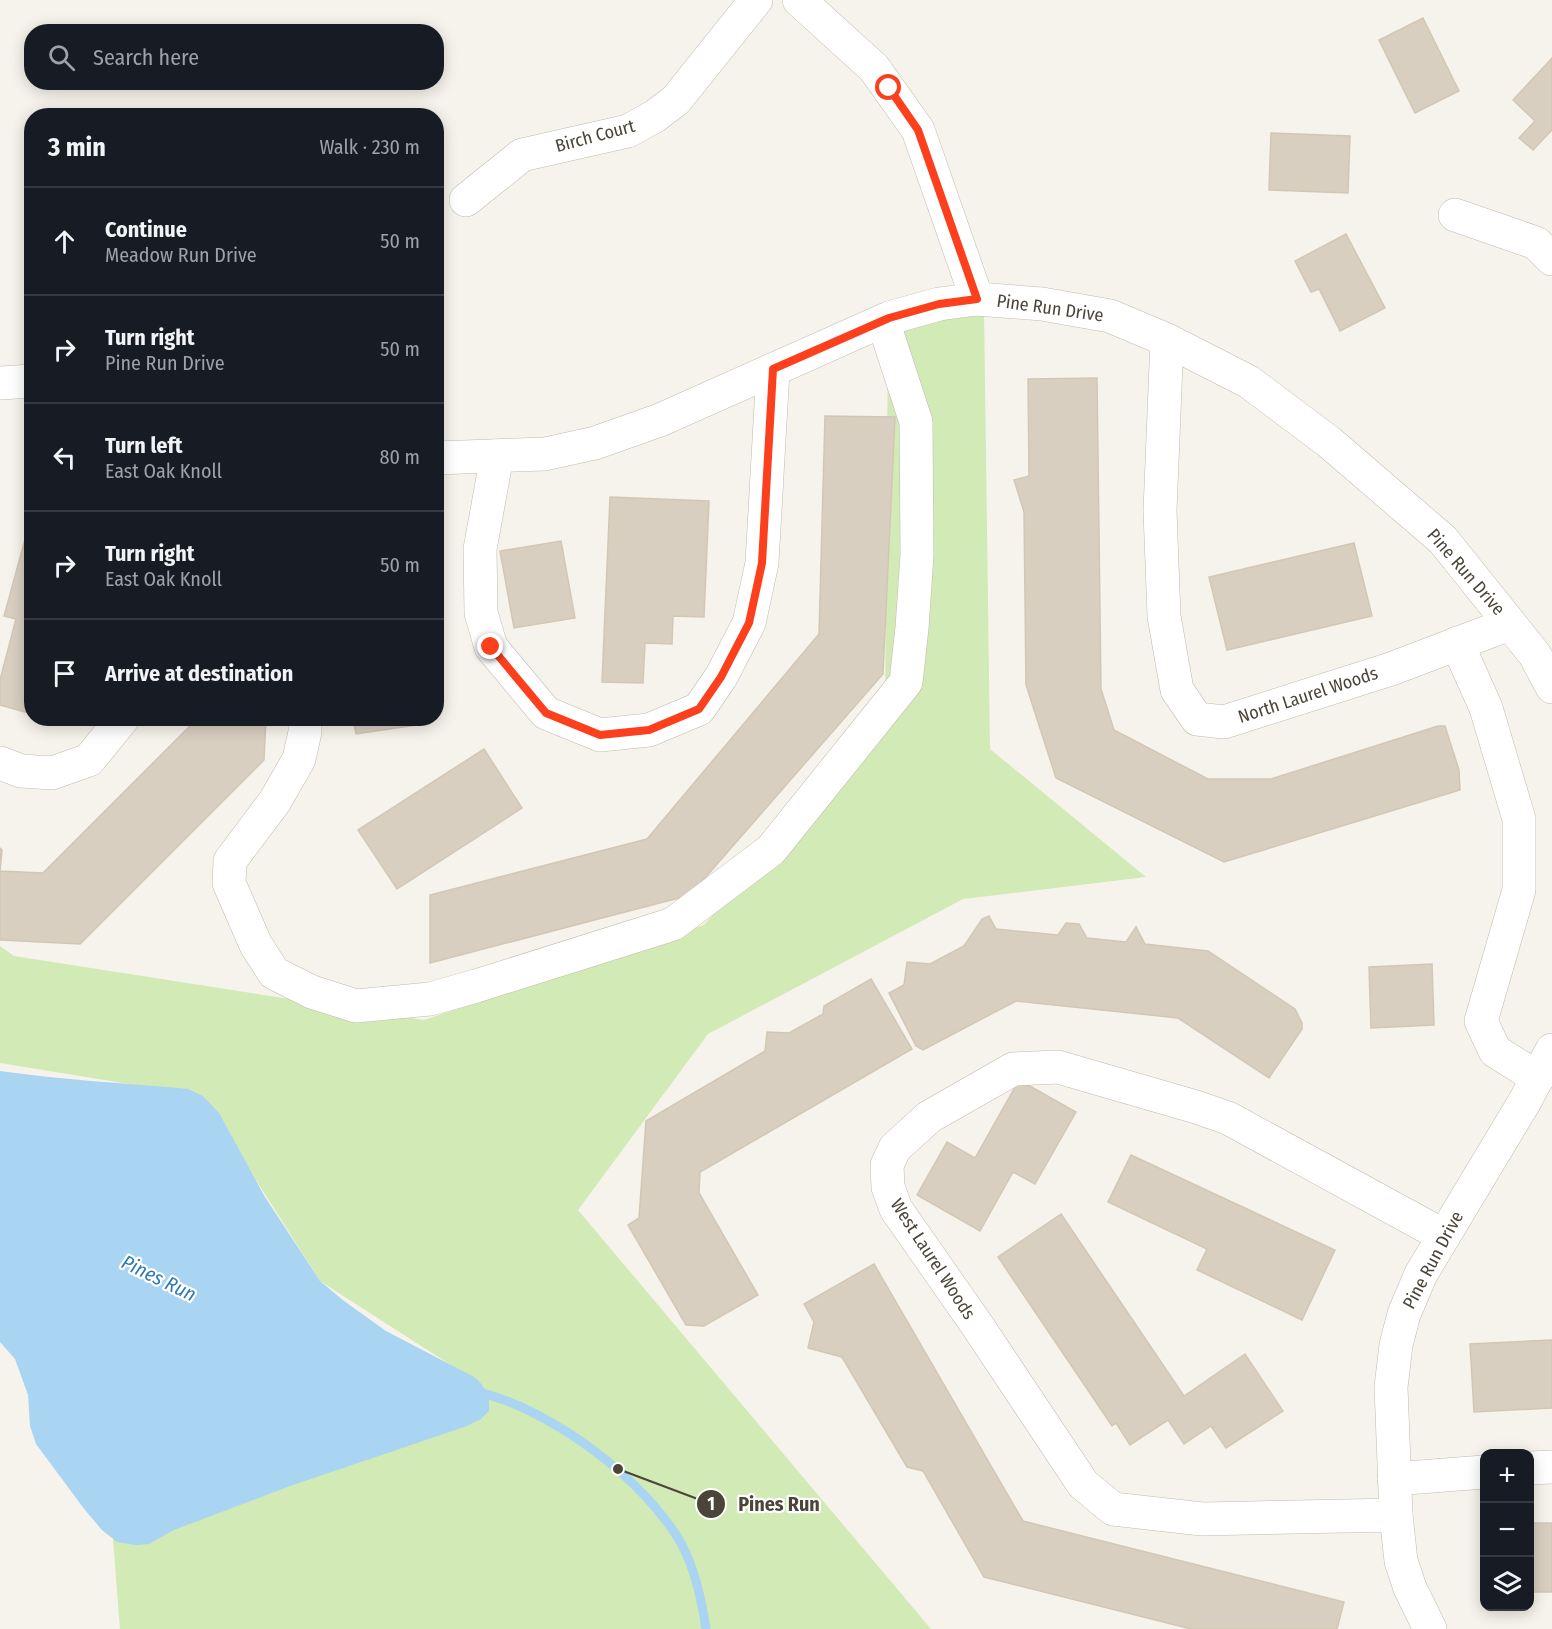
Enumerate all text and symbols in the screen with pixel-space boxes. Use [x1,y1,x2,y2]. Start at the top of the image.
search box [24,24,444,90]
icon: search [45,41,78,74]
text: Search here [93,44,199,71]
route start [875,74,901,100]
street label: Birch Court [553,115,637,157]
text: 3 min [48,132,106,163]
text: Walk · 230 m [319,135,420,159]
text: Continue [105,216,187,243]
icon: ahead [48,225,81,258]
text: 50 m [380,229,420,253]
text: Meadow Run Drive [105,243,257,267]
street label: Pine Run Drive [995,290,1105,326]
text: Turn right [105,324,194,351]
icon: right [48,333,81,366]
text: 50 m [380,337,420,361]
text: Pine Run Drive [105,351,225,375]
text: Turn left [105,432,183,459]
icon: left [48,441,81,474]
text: 80 m [380,445,420,469]
text: East Oak Knoll [105,459,222,483]
street label: Pine Run Drive [1422,524,1510,620]
text: Turn right [105,540,194,567]
icon: right [48,549,81,582]
text: 50 m [380,553,420,577]
text: East Oak Knoll [105,567,222,591]
route end [477,633,503,659]
icon: arrive [48,657,81,690]
text: Arrive at destination [105,660,293,687]
street label: North Laurel Woods [1235,662,1381,728]
street label: West Laurel Woods [886,1195,980,1324]
street label: Pine Run Drive [1398,1207,1468,1313]
water label: Pines Run [118,1250,200,1306]
map controls [1480,1449,1534,1611]
button: + [1480,1449,1534,1503]
callout: Pines Run [696,1485,832,1523]
text: Pines Run [738,1492,820,1516]
text: 1 [707,1493,715,1515]
button: − [1480,1503,1534,1557]
button: layers [1480,1557,1534,1611]

